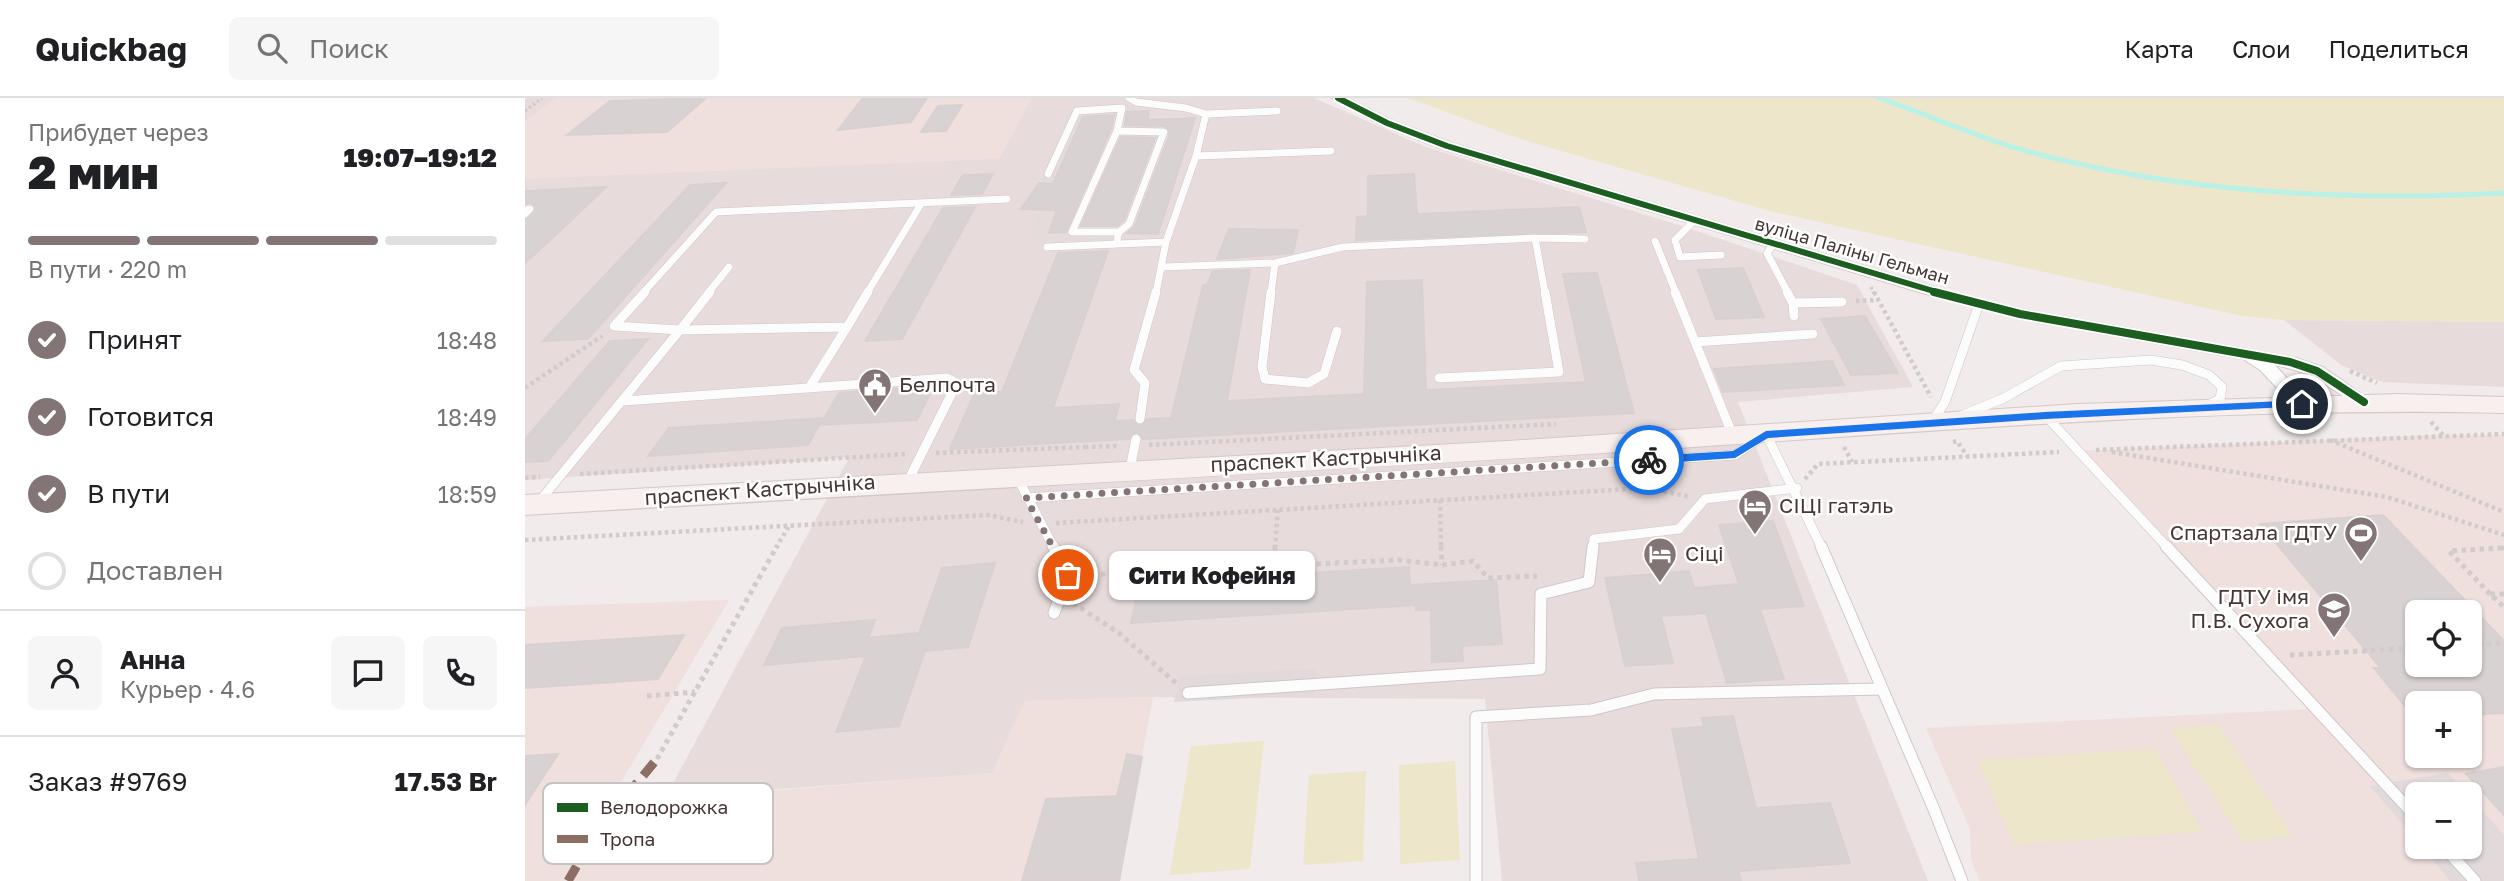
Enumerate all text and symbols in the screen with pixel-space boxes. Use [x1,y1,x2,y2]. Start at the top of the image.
search box [229,17,719,80]
text: Quickbag [35,29,187,68]
icon: search [253,29,291,67]
text: Поиск [309,33,389,64]
text: Карта [2124,34,2194,63]
text: Слои [2232,34,2291,63]
text: Поделиться [2329,34,2469,63]
text: Прибудет через [28,118,209,146]
text: 19:07–19:12 [343,142,497,173]
text: 2 мин [28,144,159,199]
street label: вуліца Паліны Гельман [1753,212,1952,288]
text: В пути · 220 m [28,255,187,283]
icon: check [28,321,66,359]
text: Принят [87,324,182,355]
text: 18:48 [437,326,497,354]
public building icon: Белпочта [856,366,894,415]
place label: Белпочта [899,371,996,397]
pin [2272,374,2332,434]
icon: home [2283,385,2321,423]
icon: check [28,398,66,436]
text: Готовится [87,401,214,432]
text: 18:49 [437,403,497,431]
courier [1614,425,1684,495]
street label: праспект Кастрычніка [1210,439,1442,477]
icon: bike [1630,441,1668,479]
street label: праспект Кастрычніка [644,468,876,510]
icon: check [28,475,66,513]
text: В пути [87,478,170,509]
text: 18:59 [438,480,497,508]
hotel icon: СІЦІ гатэль [1736,487,1774,536]
place label: СІЦІ гатэль [1779,492,1893,518]
sports icon: Спартзала ГДТУ [2342,514,2380,563]
place label: Спартзала ГДТУ [2170,519,2337,545]
hotel icon: Сіці [1641,535,1679,584]
place label: Сіці [1685,540,1724,566]
pin [1038,545,1098,605]
callout: Сити Кофейня [1110,550,1317,600]
text: Доставлен [87,555,223,586]
icon: bag [1049,556,1087,594]
text: Сити Кофейня [1129,561,1295,589]
place label: ГДТУ імя П.В. Сухога [2190,583,2309,633]
school or university icon: ГДТУ імя П.В. Сухога [2315,590,2353,639]
map controls [2405,600,2482,859]
button: locate [2405,600,2482,677]
button: person [28,636,102,710]
button: chat [331,636,405,710]
button: phone [423,636,497,710]
text: Анна [120,644,185,675]
text: Курьер · 4.6 [120,675,255,703]
button: + [2405,691,2482,768]
text: Заказ #9769 [28,766,188,797]
text: 17.53 Br [394,766,497,797]
button: − [2405,782,2482,859]
legend [543,783,773,864]
text: Велодорожка [600,795,728,818]
text: Тропа [600,827,655,850]

